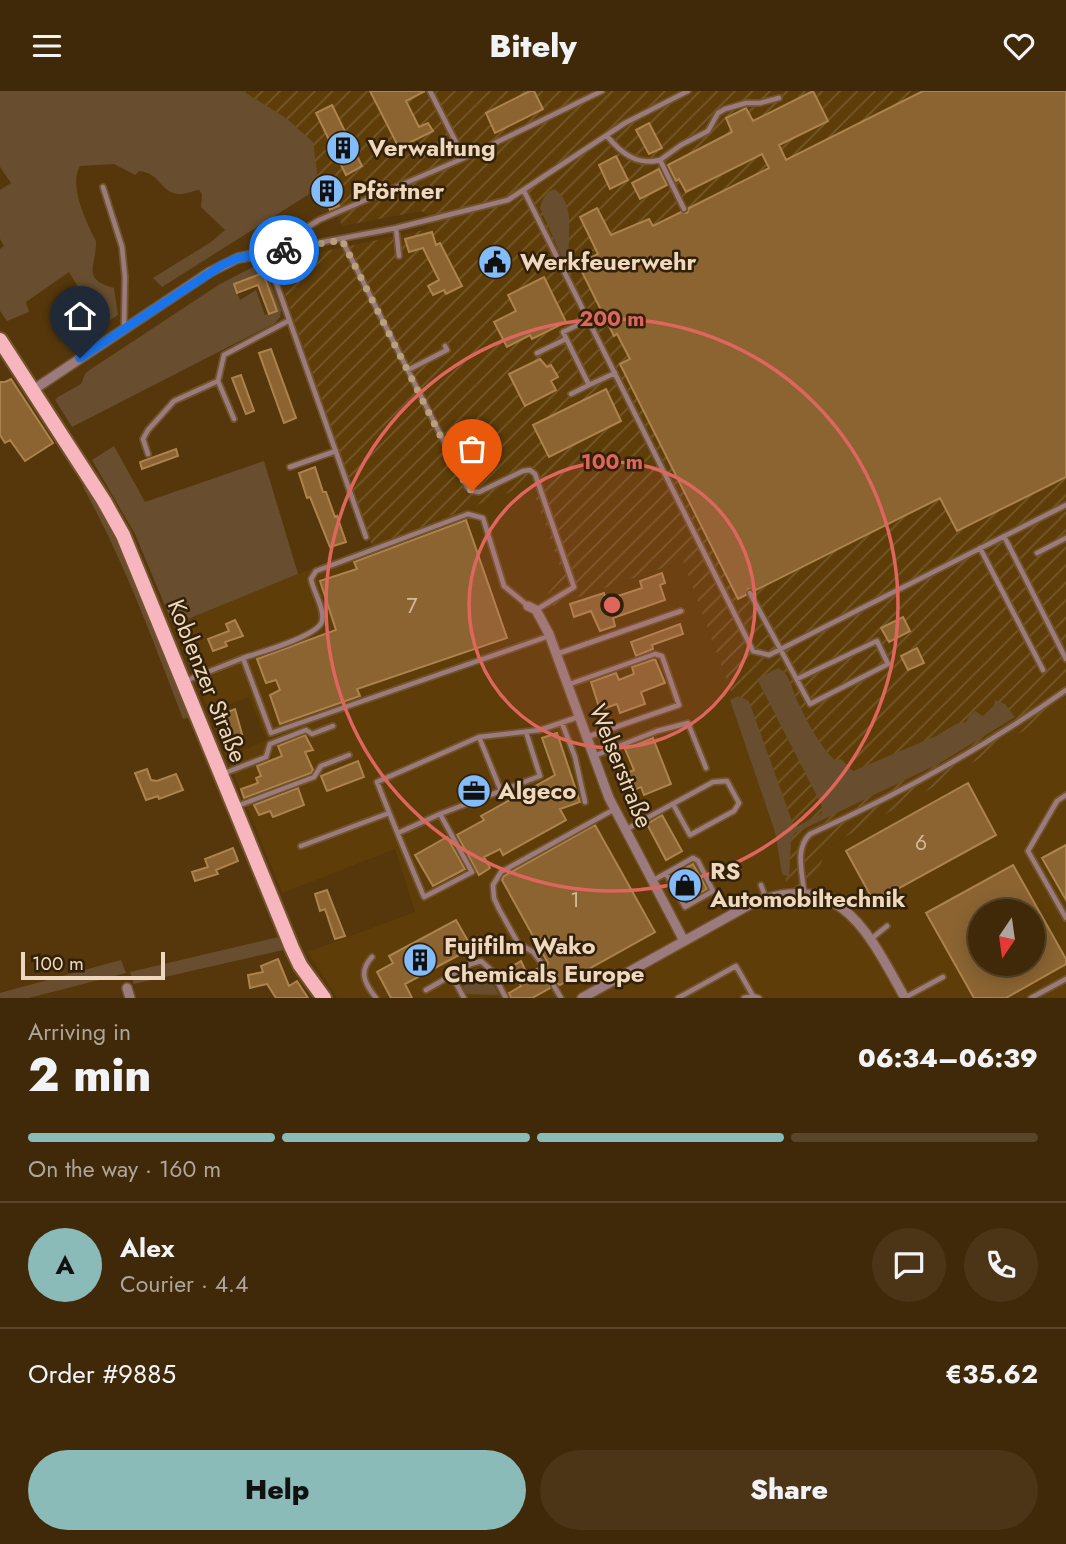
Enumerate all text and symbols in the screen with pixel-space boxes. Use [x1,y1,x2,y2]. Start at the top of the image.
text: Bitely [489,23,577,69]
icon: menu [28,27,66,65]
icon: heart [1000,27,1038,65]
building icon: Verwaltung [324,129,362,167]
place label: Verwaltung [367,130,496,165]
building icon: Pförtner [308,172,346,210]
place label: Pförtner [352,173,444,208]
courier [249,215,319,285]
icon: bike [265,231,303,269]
public building icon: Werkfeuerwehr [476,243,514,281]
place label: Werkfeuerwehr [520,244,697,279]
pin [50,286,110,358]
icon: home [61,297,99,335]
text: 200 m [579,304,645,334]
pin [442,419,502,491]
icon: bag [453,430,491,468]
text: 100 m [581,447,643,477]
house number: 7 [406,591,418,621]
centre of rings [600,593,624,617]
street label: Koblenzer Straße [159,594,256,768]
street label: Welserstraße [581,698,662,833]
office icon: Algeco [455,772,493,810]
place label: Algeco [497,773,577,808]
house number: 6 [915,828,927,858]
place label: RS Automobiltechnik [709,853,906,916]
shop icon: RS Automobiltechnik [666,866,704,904]
house number: 1 [570,885,580,915]
north arrow [968,899,1045,977]
map controls [968,899,1045,976]
place label: Fujifilm Wako Chemicals Europe [444,928,644,991]
building icon: Fujifilm Wako Chemicals Europe [401,941,439,979]
scale bar [21,949,164,981]
text: 100 m [32,950,84,977]
text: Arriving in [28,1015,131,1049]
text: 06:34–06:39 [858,1039,1038,1077]
text: 2 min [28,1042,152,1108]
text: On the way · 160 m [28,1152,221,1186]
button: chat [872,1228,946,1302]
button: phone [964,1228,1038,1302]
text: Alex [120,1229,174,1267]
text: A [55,1246,75,1284]
text: Courier · 4.4 [120,1267,248,1301]
text: Order #9885 [28,1355,176,1393]
text: €35.62 [945,1355,1038,1393]
button: Help [28,1450,526,1530]
button: Share [540,1450,1038,1530]

